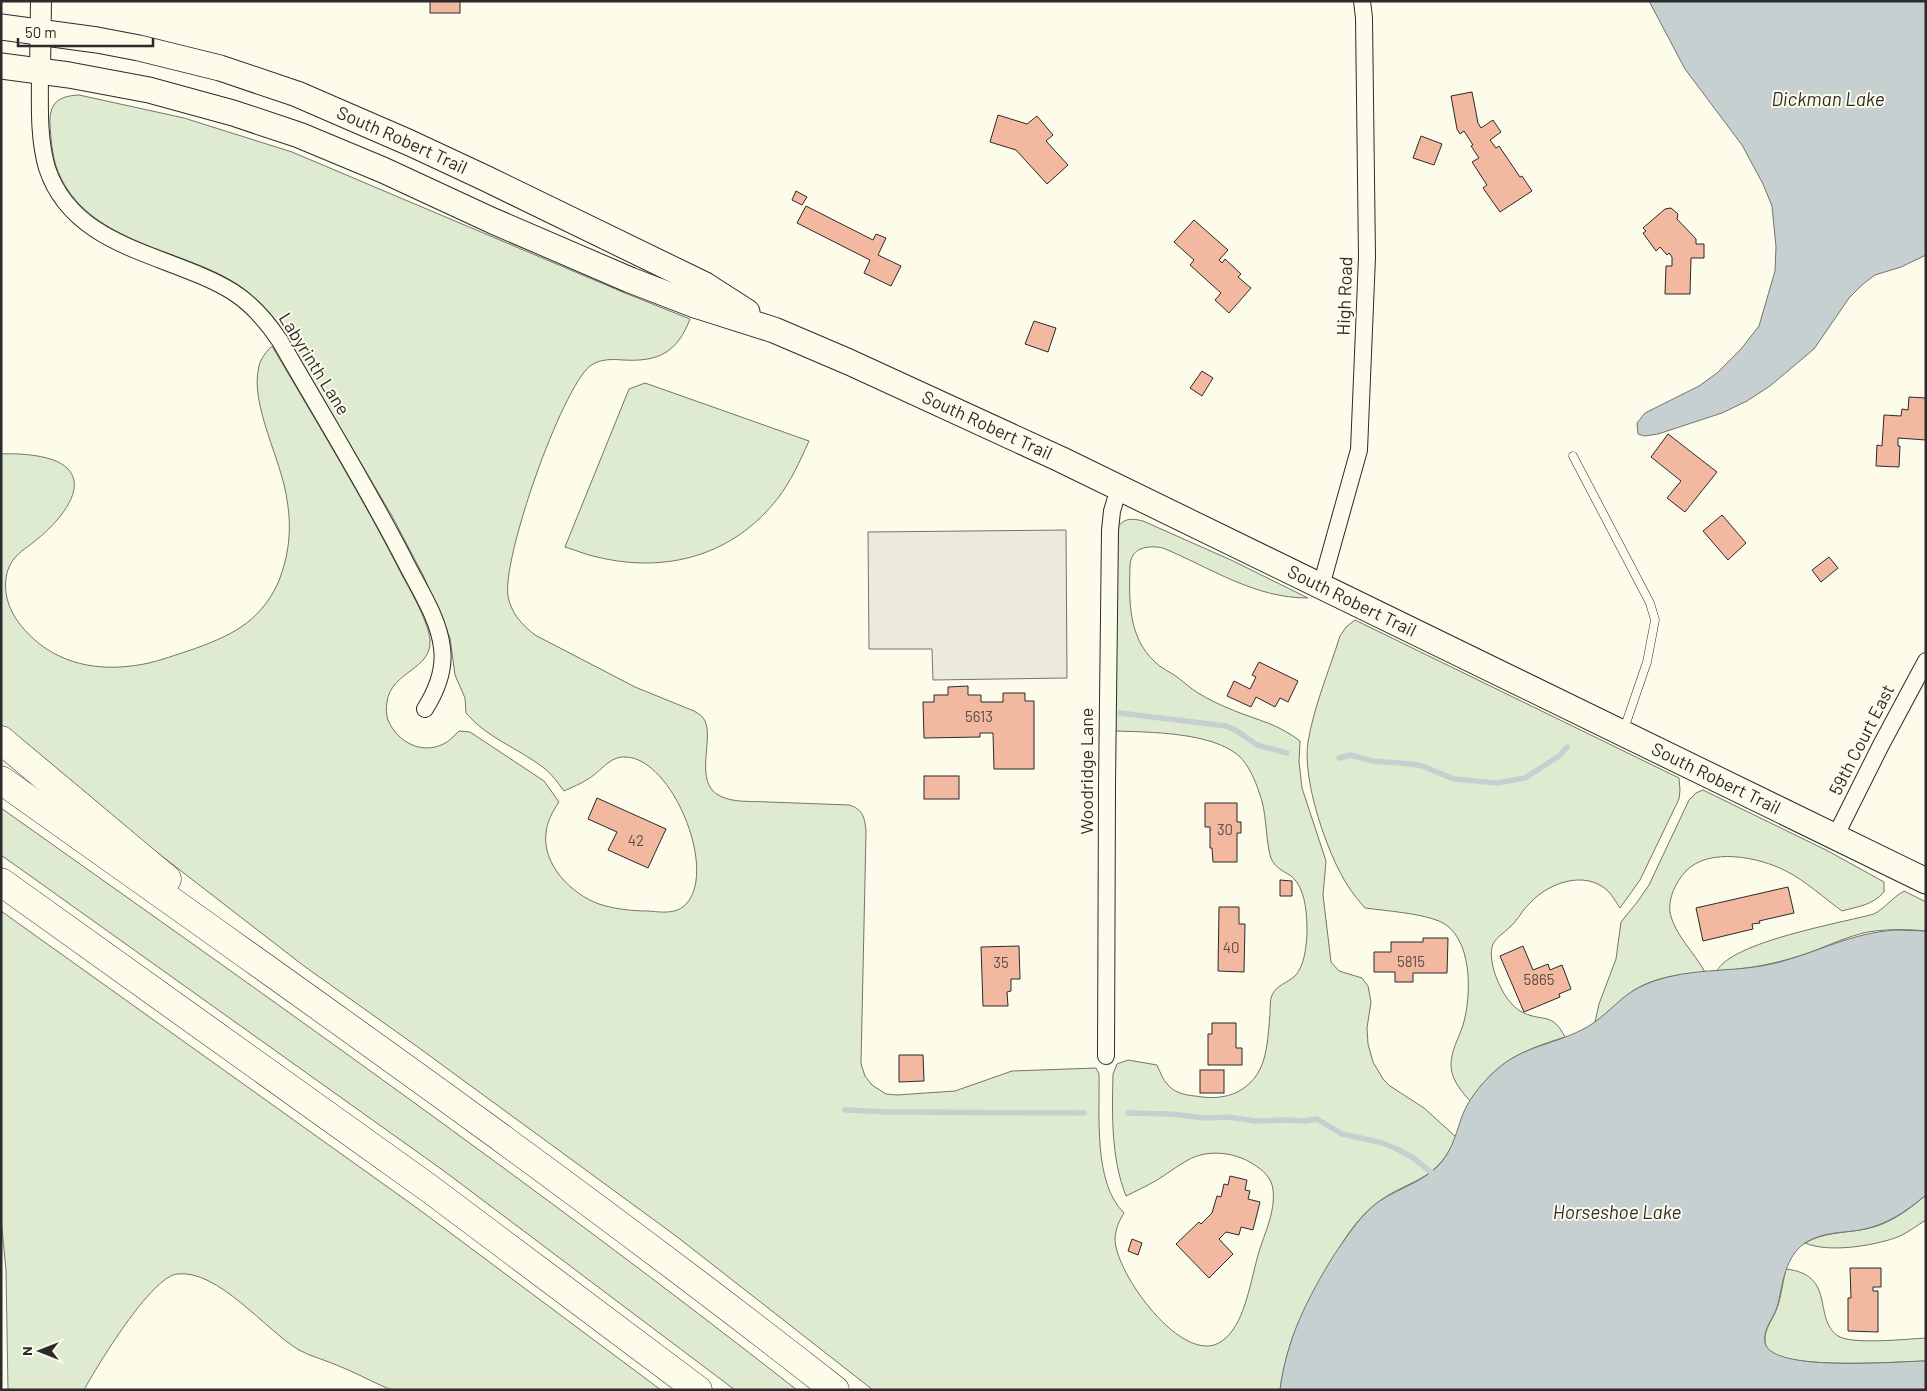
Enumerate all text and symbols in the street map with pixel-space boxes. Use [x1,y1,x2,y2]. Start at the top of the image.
scale bar [18,15,152,47]
text: 50 m [25,23,57,41]
water label: Dickman Lake [1771,87,1885,110]
street label: South Robert Trail [334,101,471,178]
street label: High Road [1332,256,1356,336]
street label: Labyrinth Lane [275,308,355,419]
street label: South Robert Trail [919,385,1056,464]
street label: South Robert Trail [1284,560,1420,641]
street label: 59th Court East [1824,681,1898,798]
house number: 5613 [965,707,993,725]
street label: Woodridge Lane [1075,708,1097,834]
street label: South Robert Trail [1648,737,1784,818]
house number: 30 [1217,820,1233,838]
house number: 42 [628,831,644,849]
house number: 40 [1223,938,1239,956]
house number: 5815 [1397,952,1425,970]
house number: 35 [993,953,1009,971]
house number: 5865 [1524,970,1554,988]
water label: Horseshoe Lake [1553,1200,1682,1223]
north arrow [15,1326,65,1376]
text: N [18,1346,35,1356]

